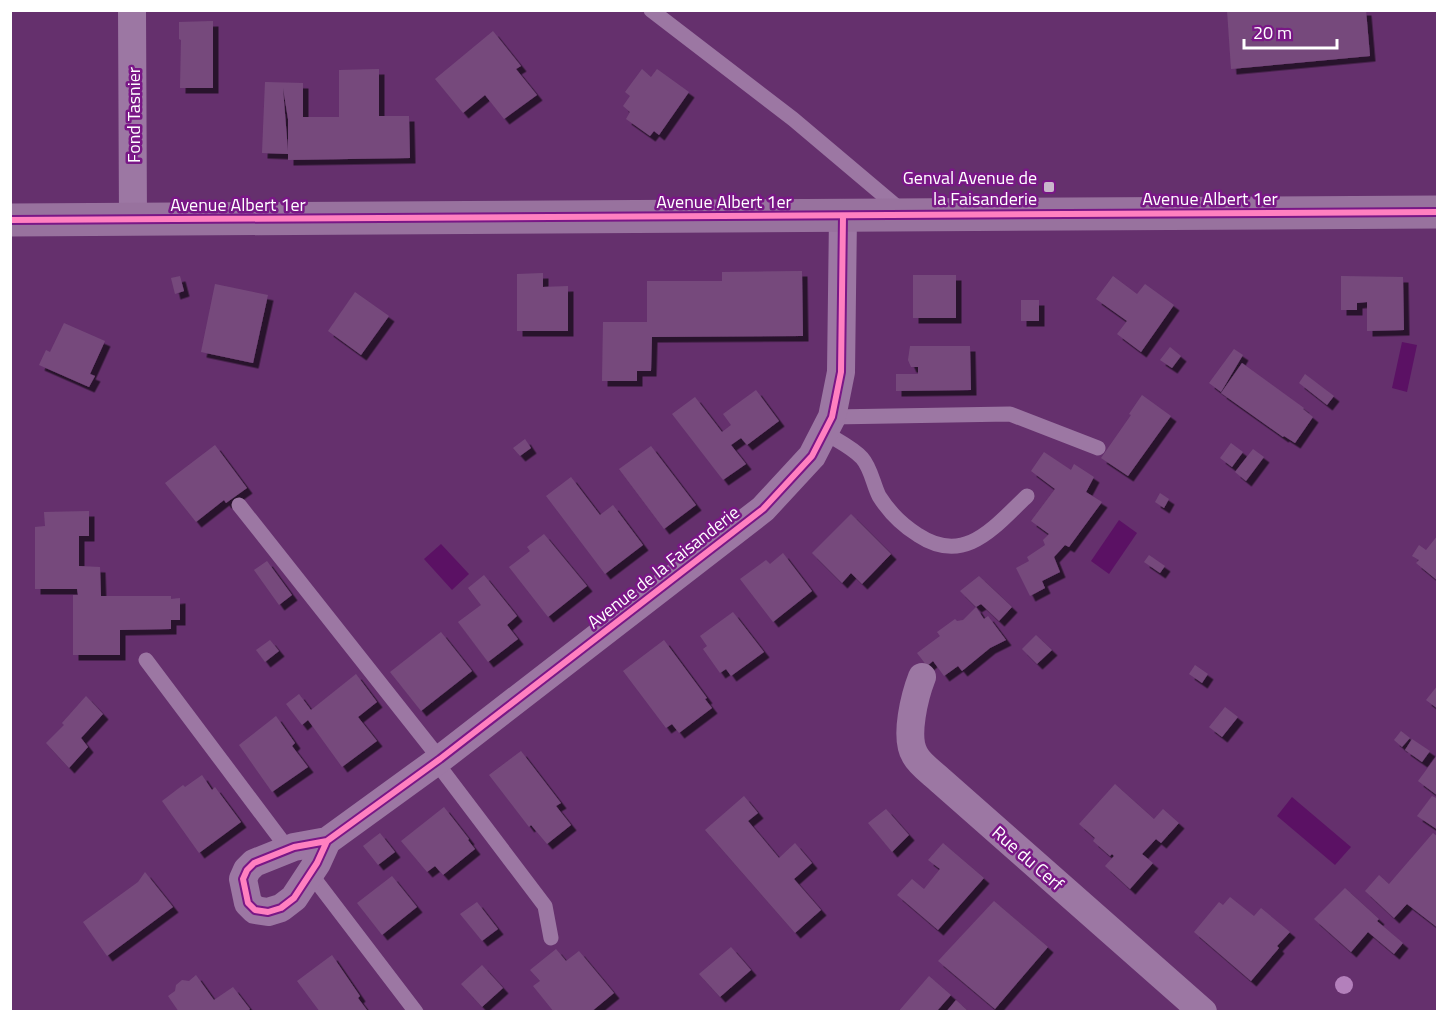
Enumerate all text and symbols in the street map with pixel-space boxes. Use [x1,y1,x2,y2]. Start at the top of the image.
scale bar [1244,12,1337,50]
text: 20 m [1253,19,1292,46]
street label: Fond Tasnier [120,67,147,163]
place label: Genval Avenue de la Faisanderie [903,164,1037,212]
marker: Genval Avenue de la Faisanderie [1042,180,1056,194]
street label: Avenue Albert 1er [1142,185,1278,212]
street label: Avenue Albert 1er [656,188,792,215]
street label: Avenue Albert 1er [170,191,306,218]
street label: Avenue de la Faisanderie [581,499,745,635]
street label: Rue du Cerf [986,819,1070,897]

